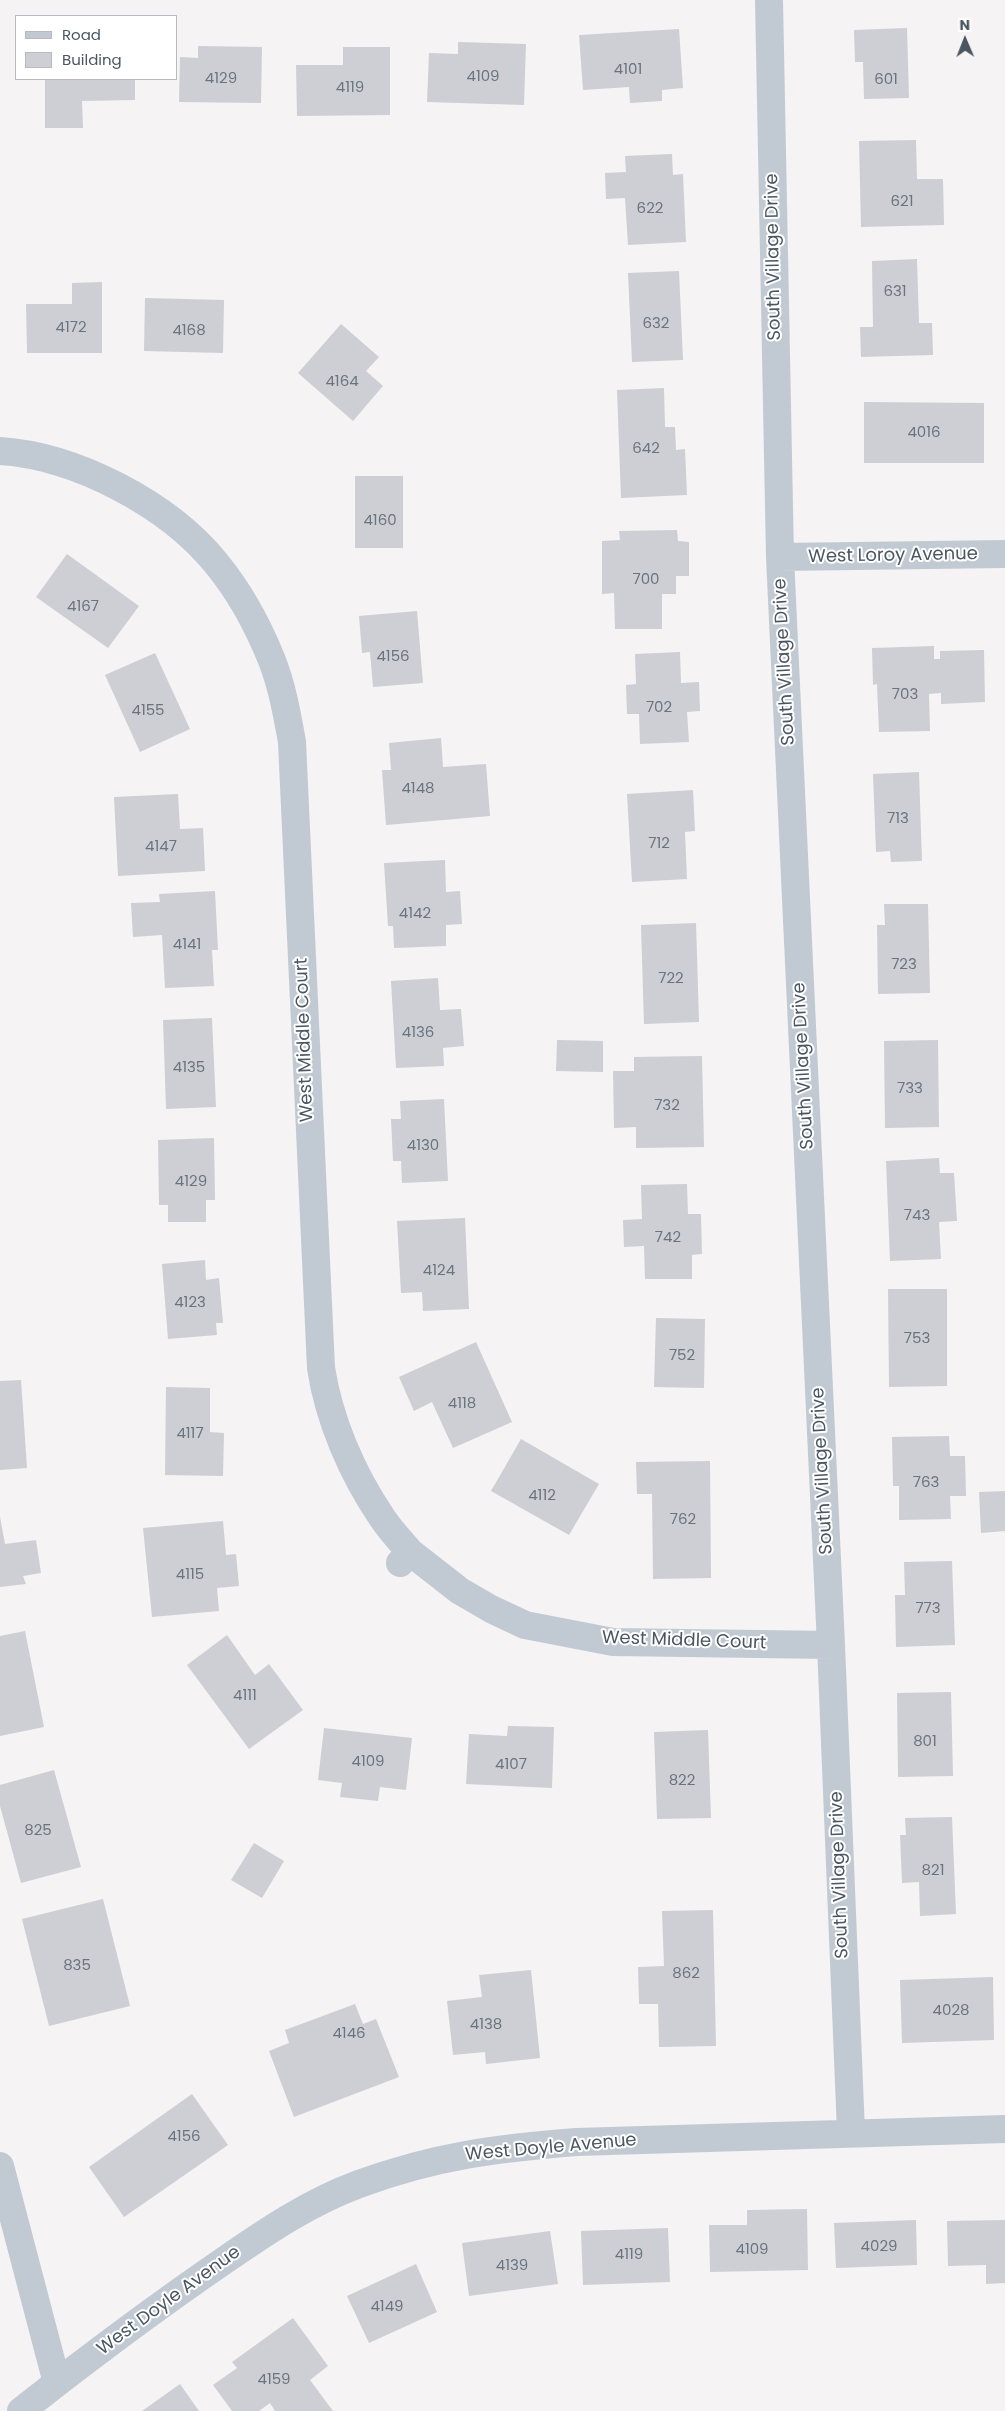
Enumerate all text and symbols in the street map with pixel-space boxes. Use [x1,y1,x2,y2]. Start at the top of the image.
legend [15,15,178,80]
north arrow [940,15,990,65]
text: N [959,15,970,35]
text: Road [62,24,101,45]
text: Building [62,49,122,70]
house number: 4101 [614,61,642,79]
house number: 4109 [466,68,500,86]
house number: 4129 [205,70,237,88]
house number: 601 [874,71,898,89]
house number: 4119 [336,79,364,97]
street label: South Village Drive [762,173,786,341]
house number: 621 [891,193,913,211]
house number: 622 [637,200,663,218]
house number: 631 [883,283,907,301]
house number: 632 [643,315,669,333]
house number: 4172 [55,319,87,337]
house number: 4168 [172,322,206,340]
house number: 4164 [325,373,359,391]
house number: 4016 [907,424,941,442]
house number: 642 [632,440,660,458]
house number: 4160 [363,512,397,530]
street label: West Loroy Avenue [808,544,978,568]
house number: 700 [632,571,660,589]
street label: South Village Drive [770,578,800,746]
house number: 4167 [67,598,99,616]
house number: 4156 [376,648,410,666]
house number: 703 [892,686,918,704]
house number: 702 [646,699,672,717]
house number: 4155 [131,702,165,720]
house number: 4148 [401,780,435,798]
house number: 713 [887,810,909,828]
house number: 712 [648,835,670,853]
house number: 4147 [145,838,177,856]
house number: 4142 [399,905,431,923]
house number: 4141 [173,936,201,954]
house number: 723 [891,956,917,974]
street label: West Middle Court [291,958,319,1122]
house number: 722 [658,970,684,988]
street label: South Village Drive [789,982,819,1150]
house number: 4136 [402,1024,434,1042]
house number: 4135 [173,1059,205,1077]
house number: 733 [897,1080,923,1098]
house number: 732 [654,1097,680,1115]
house number: 4130 [407,1137,439,1155]
house number: 4129 [175,1173,207,1191]
house number: 743 [904,1207,930,1225]
house number: 742 [655,1229,681,1247]
house number: 4124 [423,1262,455,1280]
house number: 4123 [174,1294,206,1312]
house number: 753 [904,1330,930,1348]
house number: 752 [669,1347,695,1365]
street label: South Village Drive [808,1387,838,1555]
house number: 4118 [448,1395,476,1413]
house number: 4117 [176,1425,204,1443]
house number: 763 [913,1474,939,1492]
house number: 4112 [528,1487,556,1505]
house number: 762 [670,1511,696,1529]
house number: 4115 [176,1566,204,1584]
house number: 773 [915,1600,941,1618]
street label: West Middle Court [602,1627,766,1655]
house number: 4111 [233,1687,257,1705]
house number: 801 [913,1733,937,1751]
house number: 4109 [351,1753,385,1771]
house number: 4107 [495,1756,527,1774]
house number: 822 [669,1772,695,1790]
street label: South Village Drive [826,1791,854,1959]
house number: 825 [24,1822,52,1840]
house number: 821 [922,1862,944,1880]
house number: 835 [63,1957,91,1975]
house number: 862 [672,1965,700,1983]
house number: 4028 [933,2002,969,2020]
house number: 4138 [470,2016,502,2034]
house number: 4146 [332,2025,366,2043]
house number: 4156 [167,2128,201,2146]
street label: West Doyle Avenue [464,2130,638,2166]
house number: 4029 [861,2238,897,2256]
house number: 4109 [735,2241,769,2259]
street label: West Doyle Avenue [93,2242,245,2360]
house number: 4119 [615,2246,643,2264]
house number: 4139 [496,2257,528,2275]
house number: 4149 [370,2298,404,2316]
house number: 4159 [257,2371,291,2389]

